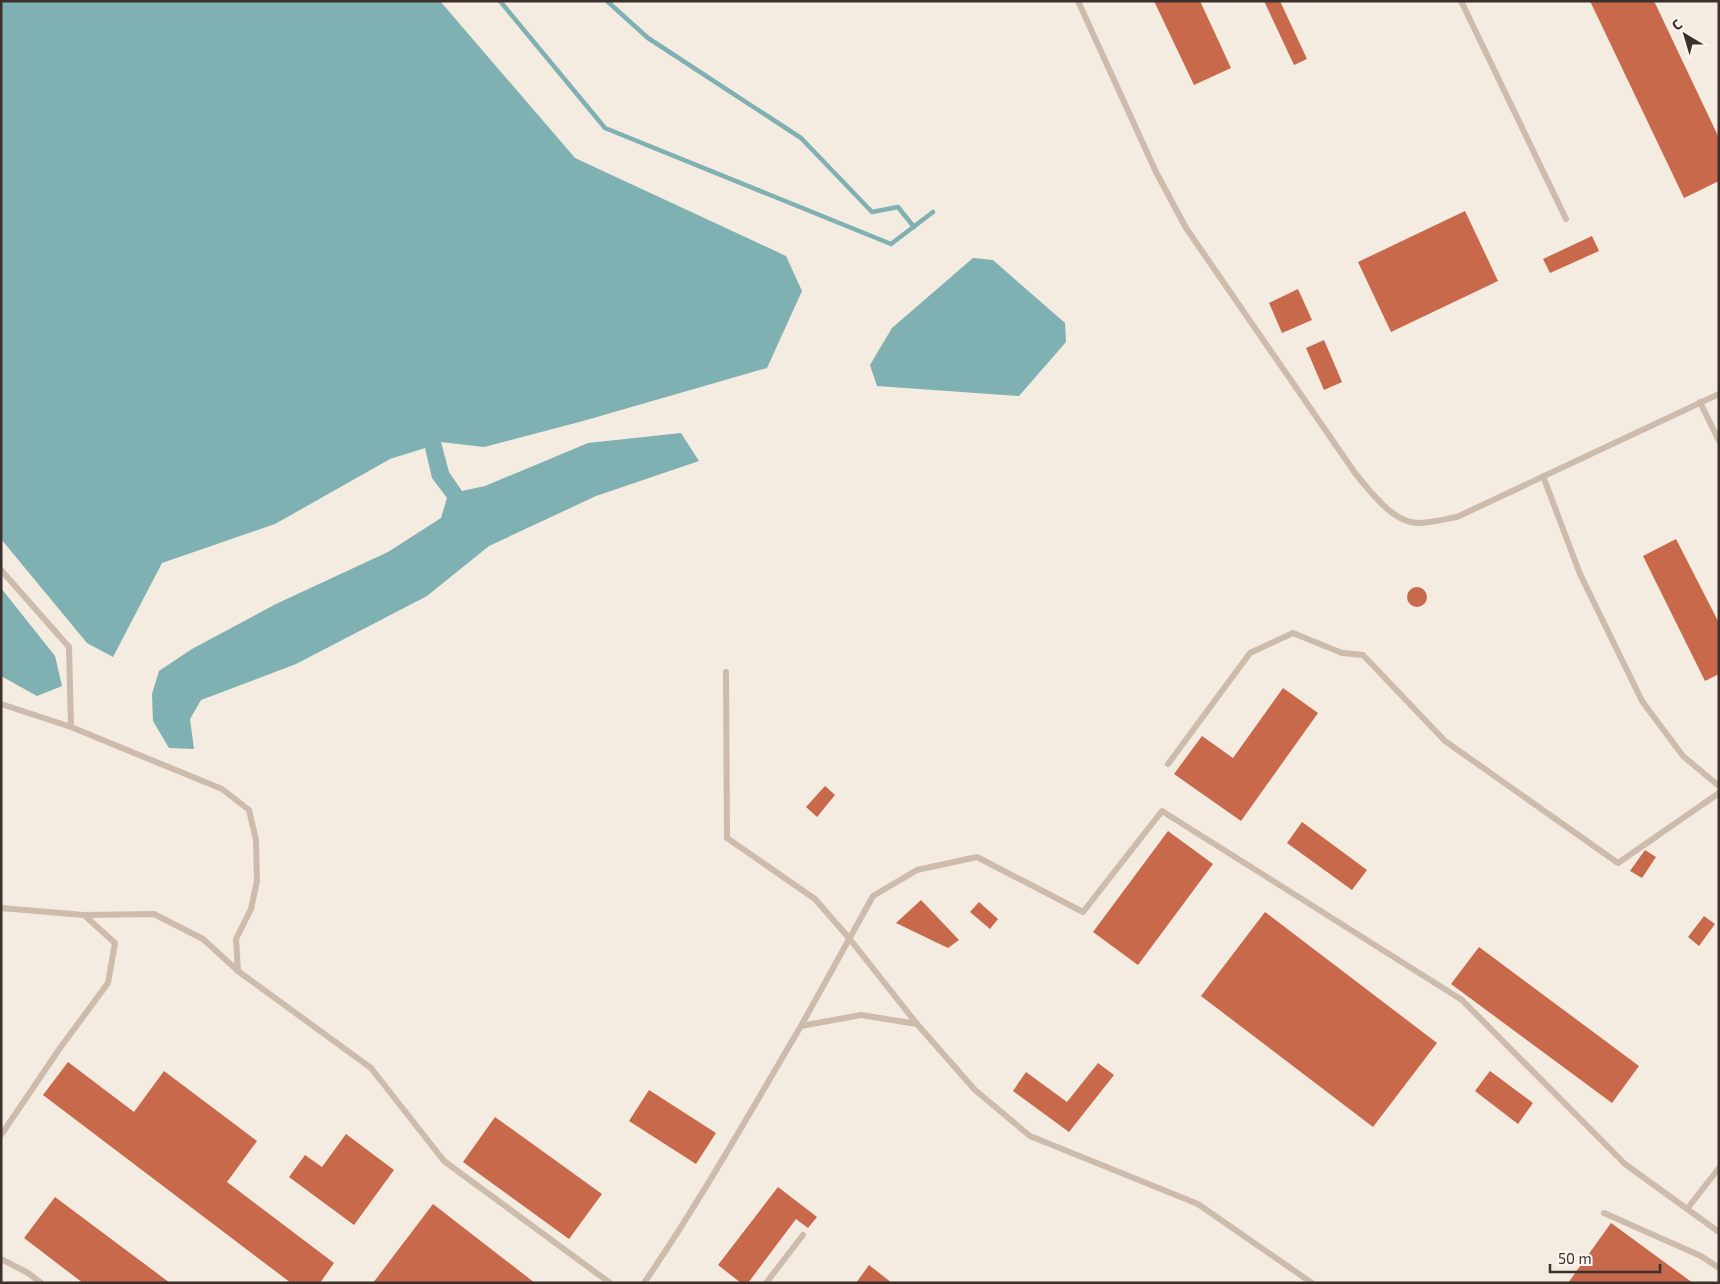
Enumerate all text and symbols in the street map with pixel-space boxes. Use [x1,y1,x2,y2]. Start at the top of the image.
north arrow [1660,10,1710,60]
text: С [1668,15,1685,34]
scale bar [1550,1242,1660,1274]
text: 50 m [1558,1249,1592,1267]

